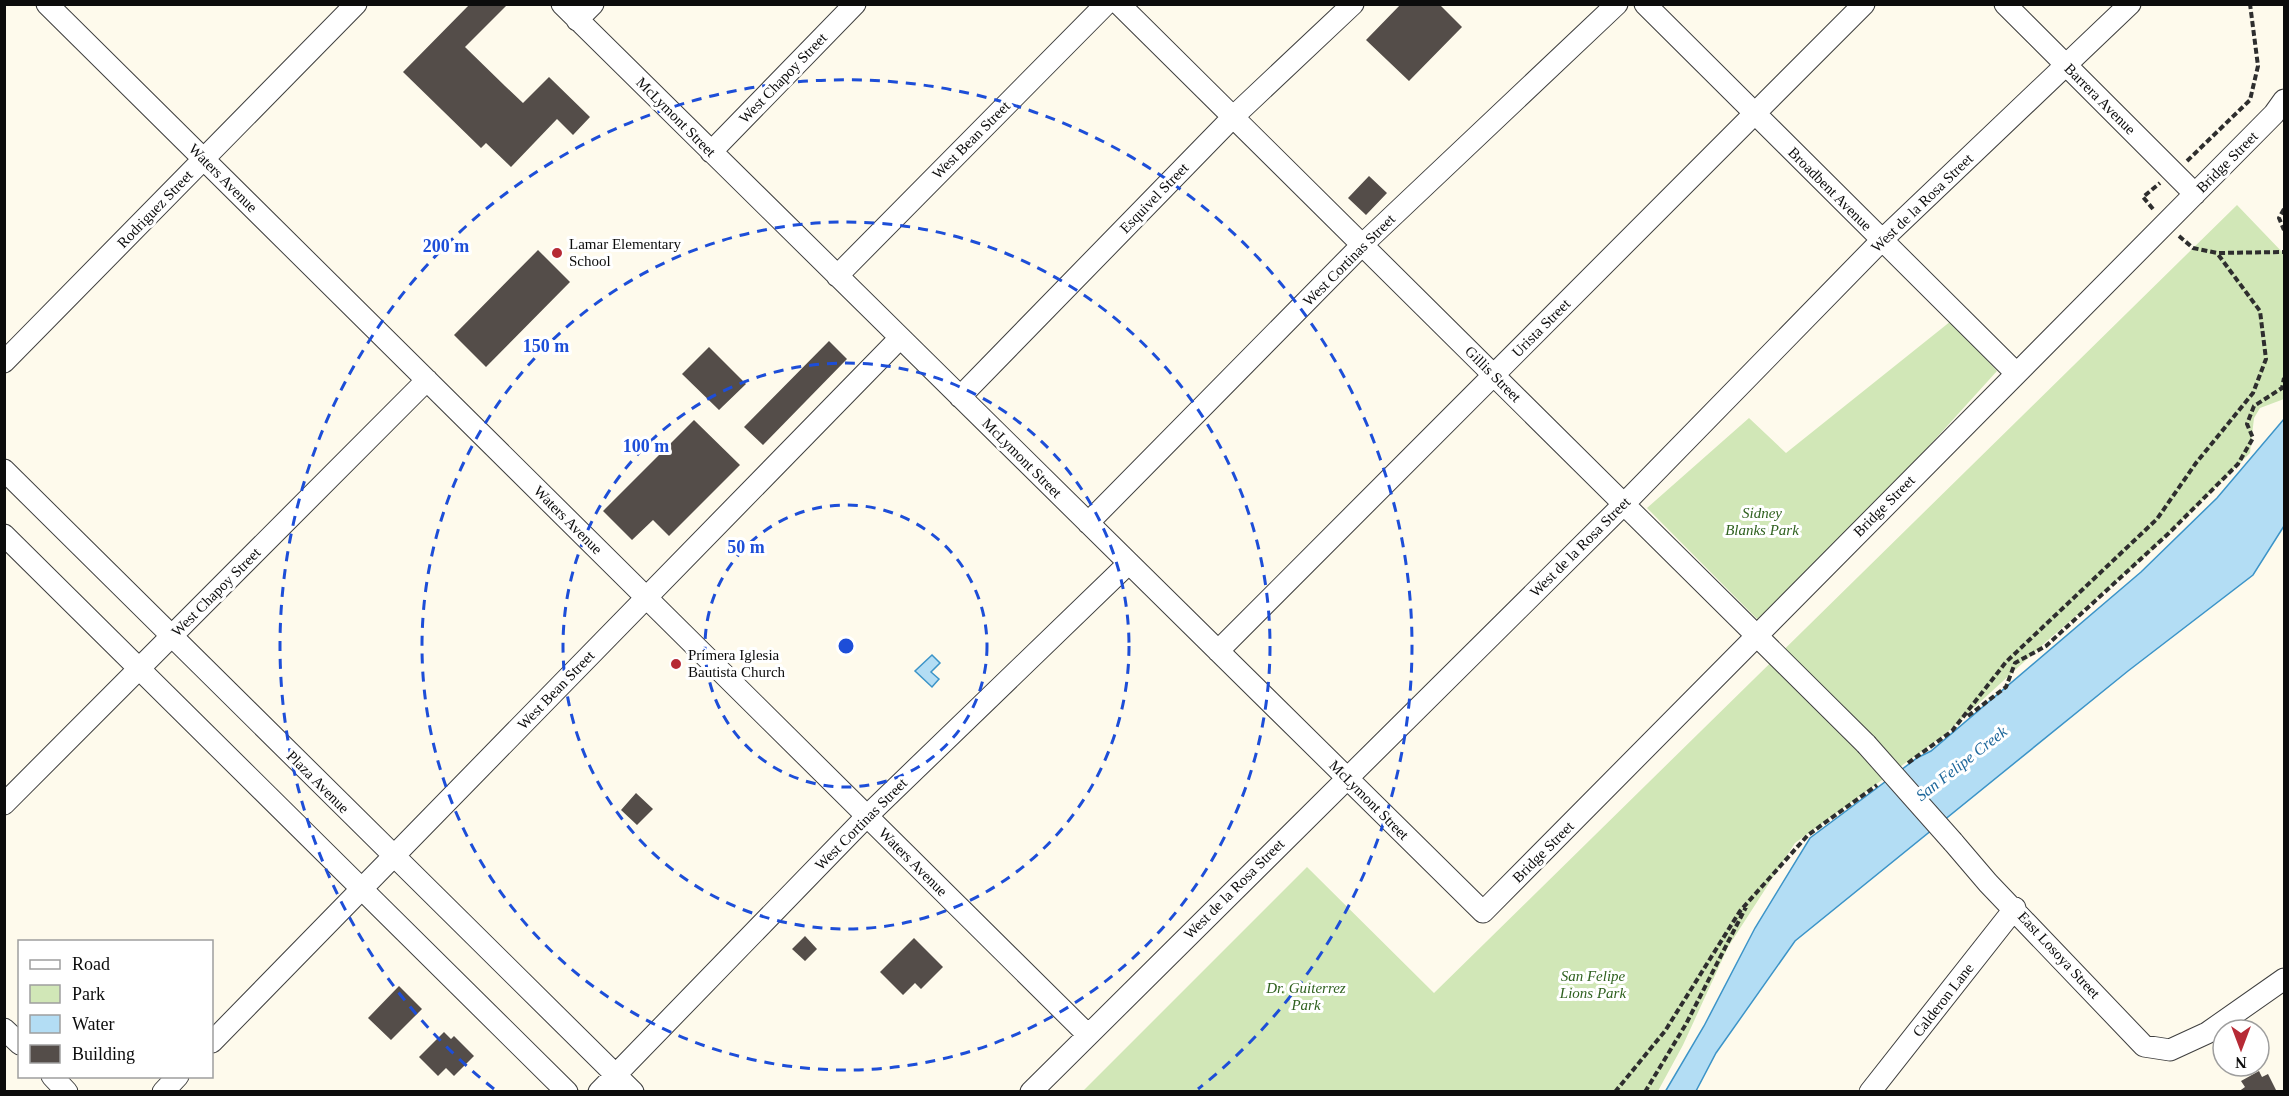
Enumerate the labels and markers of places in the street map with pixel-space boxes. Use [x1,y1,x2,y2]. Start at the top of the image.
place label: Lamar Elementary School [569,236,682,269]
marker: Lamar Elementary School [550,246,564,260]
centre of rings [836,636,856,656]
place label: Primera Iglesia Bautista Church [688,647,786,680]
marker: Primera Iglesia Bautista Church [669,657,683,671]

